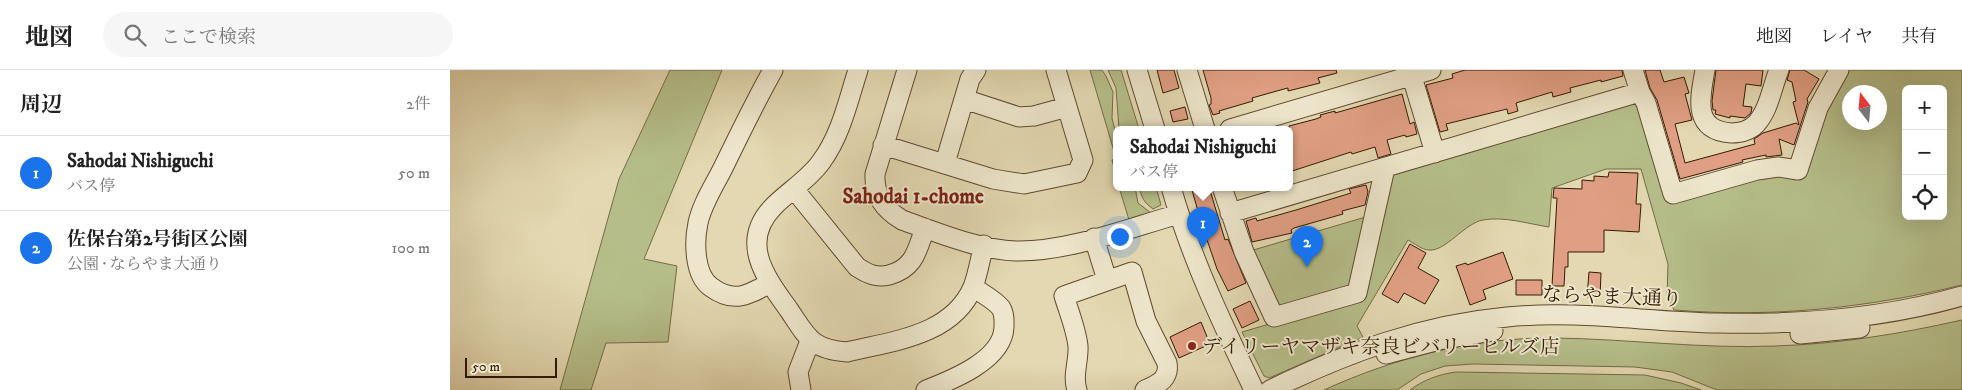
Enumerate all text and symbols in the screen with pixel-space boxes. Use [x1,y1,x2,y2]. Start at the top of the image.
search box [103,12,453,57]
icon: search [121,21,149,49]
text: 地図 [25,23,73,53]
text: ここで検索 [161,26,256,49]
text: 地図 [1756,26,1792,48]
text: レイヤ [1820,26,1873,48]
text: 共有 [1901,26,1937,48]
north arrow [1842,85,1887,130]
map controls [1902,85,1947,220]
button: + [1902,85,1947,130]
text: 周辺 [20,92,62,118]
text: 2件 [406,94,430,114]
popup [1113,126,1293,191]
button: − [1902,130,1947,175]
text: Sahodai Nishiguchi [1130,136,1276,159]
text: Sahodai Nishiguchi [67,150,213,173]
text: バス停 [1130,162,1178,182]
text: 1 [33,163,39,183]
text: 50 m [398,163,430,183]
button: locate [1902,175,1947,220]
text: バス停 [67,176,115,196]
district label: Sahodai 1-chome [842,184,984,210]
pin: 1 [1187,207,1219,248]
your location [1107,224,1133,250]
pin: 2 [1291,226,1323,267]
text: 佐保台第2号街区公園 [67,228,247,251]
text: 2 [32,238,40,258]
text: 100 m [392,238,430,258]
text: 公園 · ならやま大通り [67,254,222,274]
street label: ならやま大通り [1542,283,1682,312]
place label: デイリーヤマザキ奈良ビバリーヒルズ店 [1202,335,1560,360]
marker: デイリーヤマザキ奈良ビバリーヒルズ店 [1186,340,1198,352]
scale bar [465,355,558,378]
text: 50 m [472,358,500,376]

